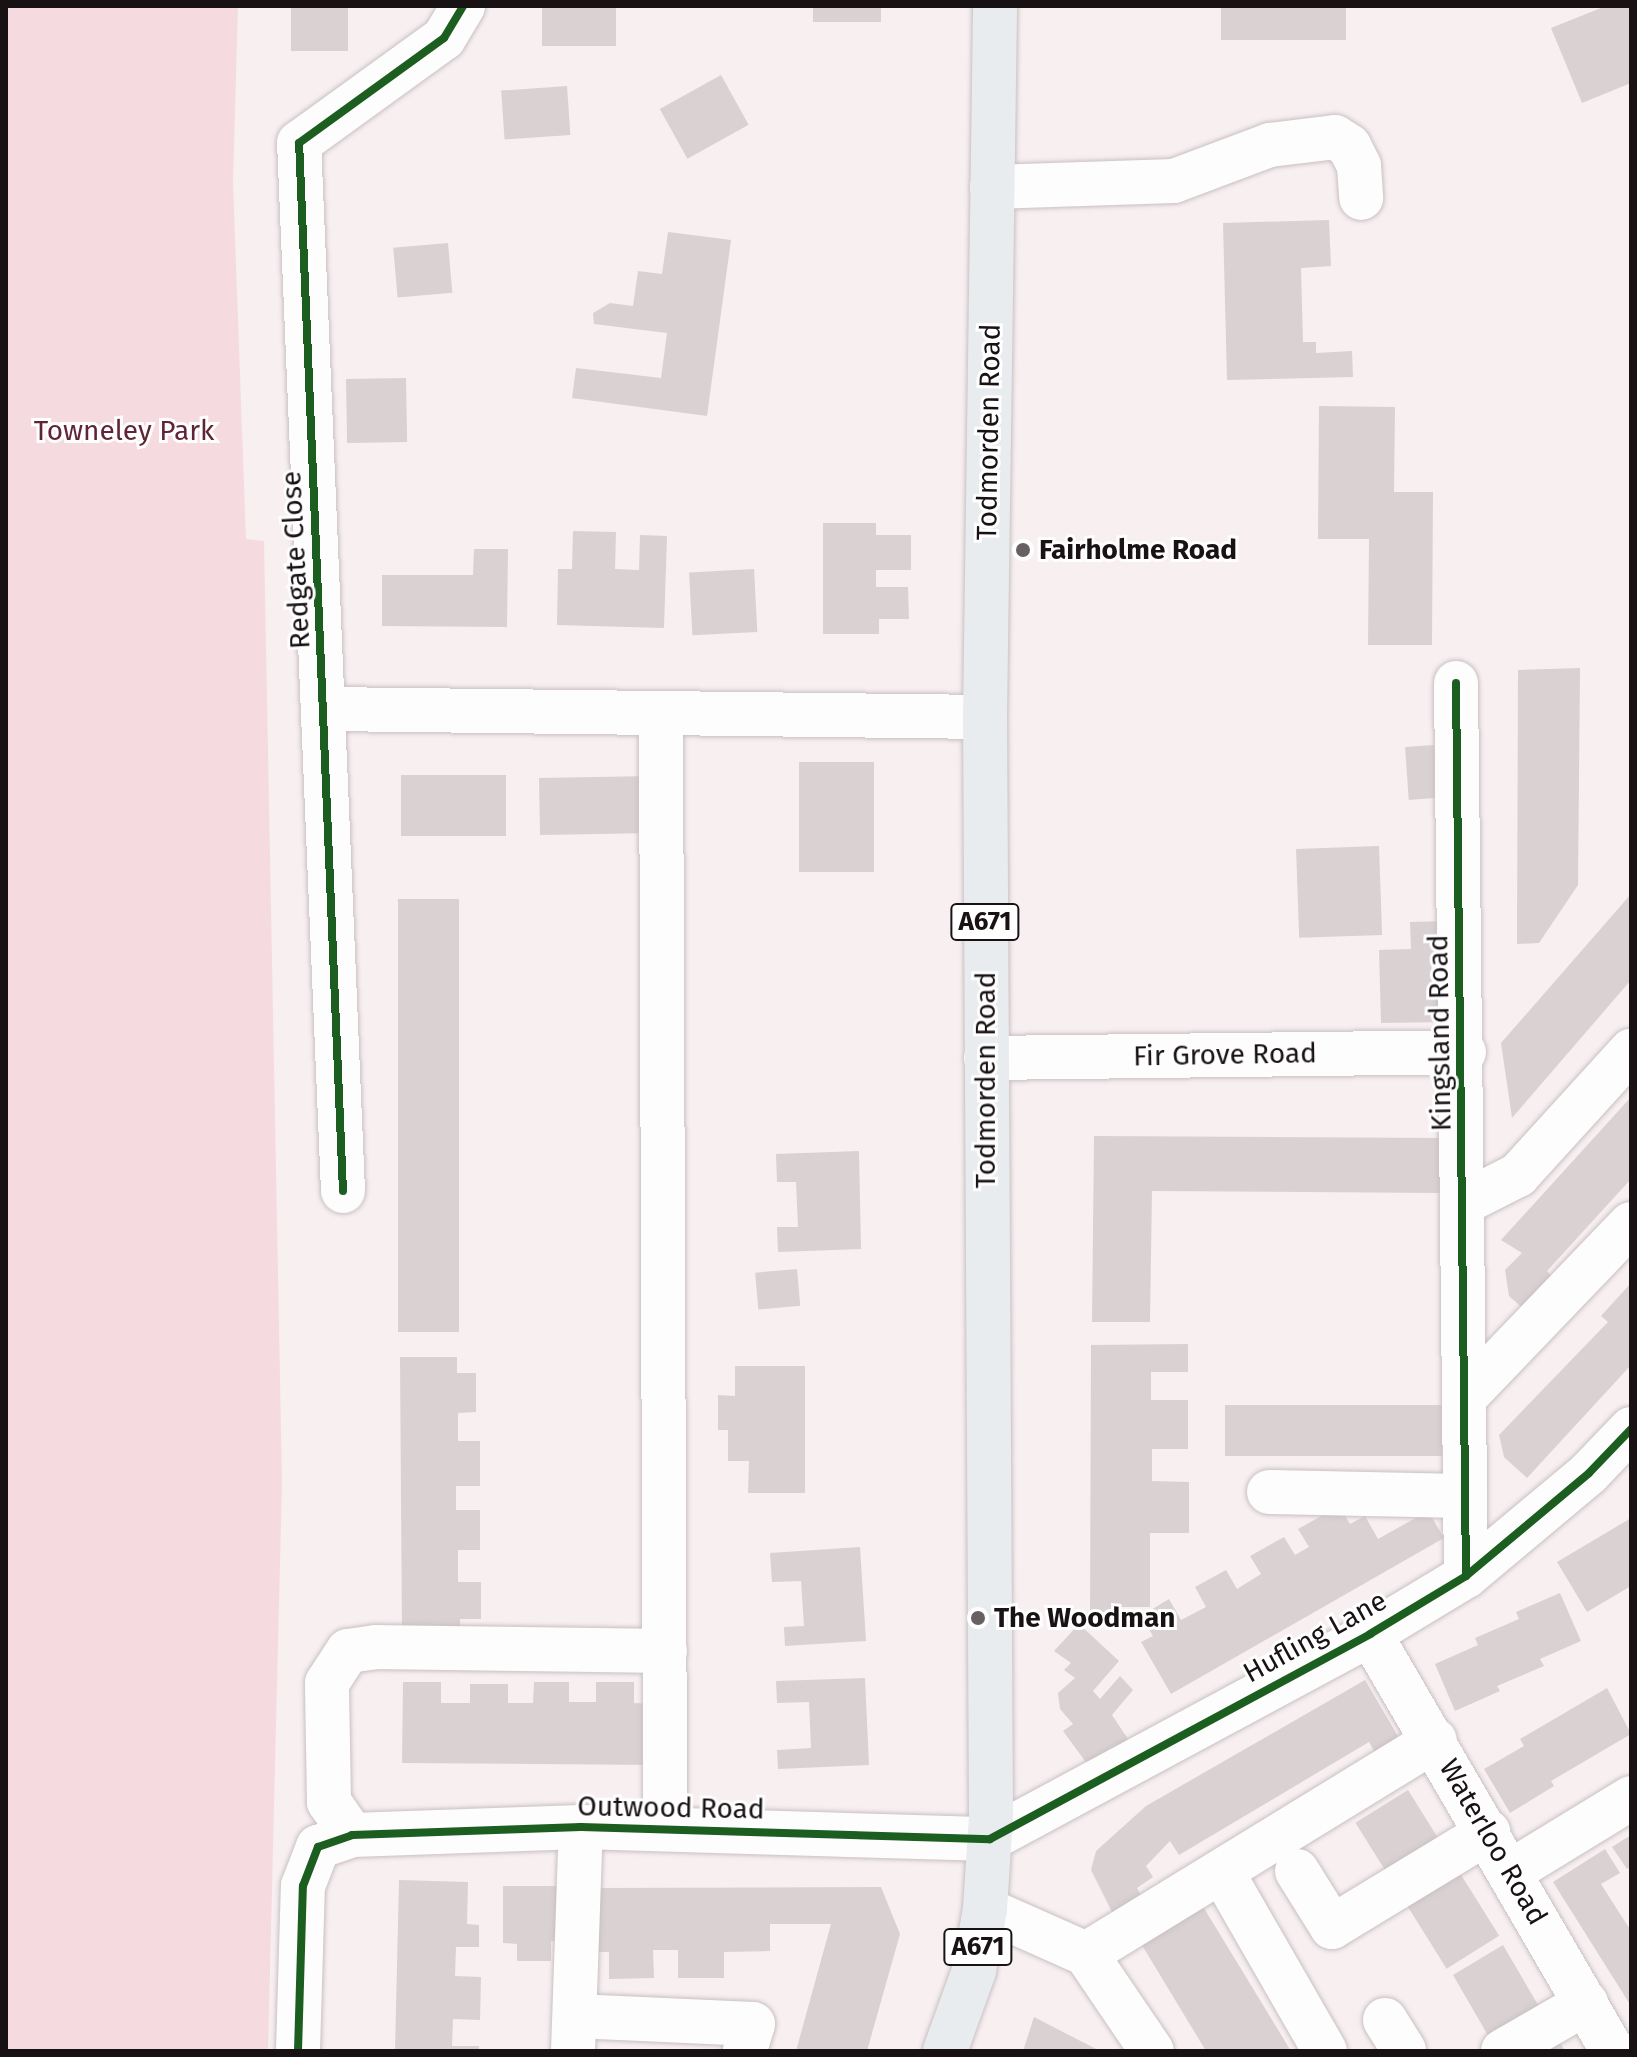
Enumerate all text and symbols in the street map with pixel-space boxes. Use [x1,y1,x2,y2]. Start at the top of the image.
street label: Todmorden Road [970,323,1008,541]
park label: Towneley Park [34,414,214,448]
street label: Redgate Close [275,470,317,650]
place label: Fairholme Road [1039,533,1237,567]
marker: Fairholme Road [1014,541,1032,559]
road number: A671 [949,900,1021,944]
street label: Kingsland Road [1421,934,1459,1132]
street label: Todmorden Road [969,972,1003,1188]
street label: Fir Grove Road [1133,1037,1317,1073]
street label: Hufling Lane [1237,1584,1393,1690]
place label: The Woodman [994,1601,1175,1635]
marker: The Woodman [969,1609,987,1627]
street label: Waterloo Road [1432,1753,1554,1931]
street label: Outwood Road [577,1790,765,1826]
road number: A671 [942,1925,1014,1969]

